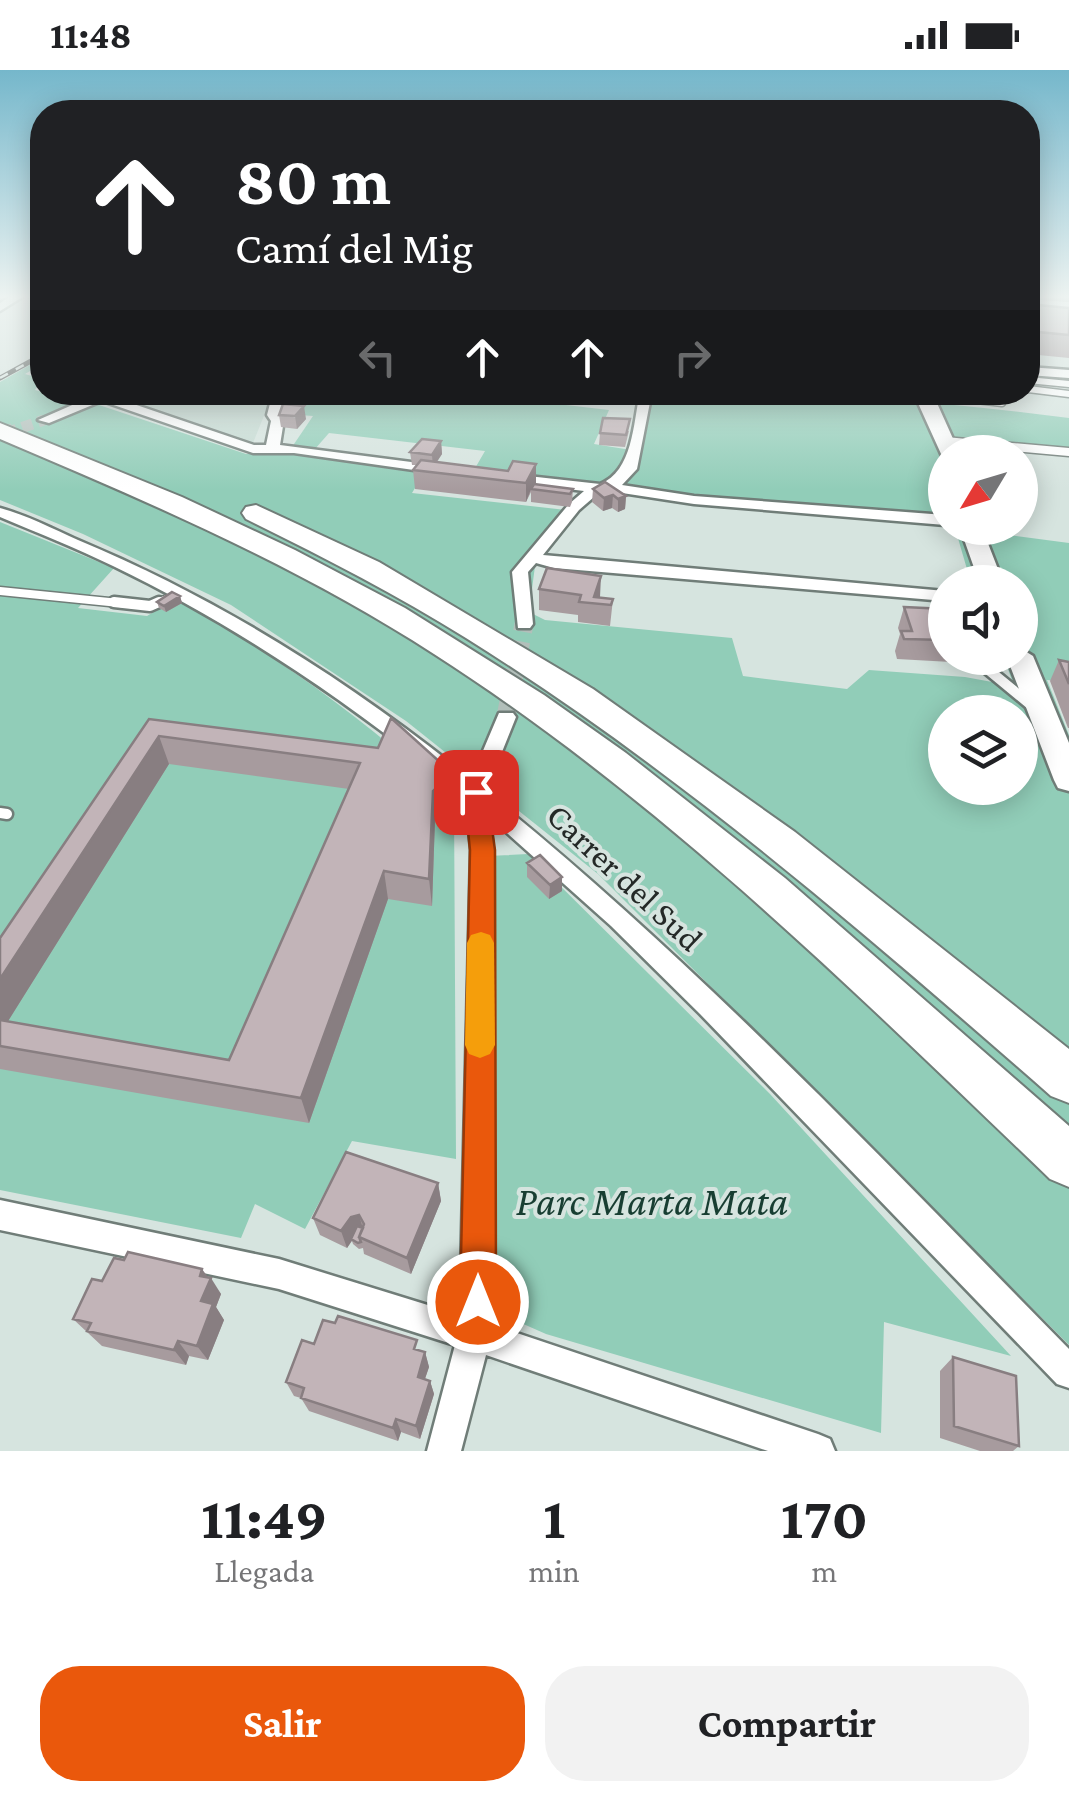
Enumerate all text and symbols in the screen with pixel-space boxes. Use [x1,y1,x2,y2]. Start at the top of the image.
text: 11:48 [50,14,132,56]
icon: ahead [70,140,200,270]
text: 80 m [235,141,391,219]
text: Camí del Mig [235,223,473,273]
icon: left [350,330,405,385]
icon: ahead [455,330,510,385]
icon: ahead [560,330,615,385]
icon: right [665,330,720,385]
north arrow [928,435,1038,545]
map controls [928,435,1038,805]
button: sound [928,565,1038,675]
button: layers [928,695,1038,805]
pin [434,750,519,835]
icon: arrive [449,765,504,820]
street label: Carrer del Sud [539,796,710,959]
park label: Parc Marta Mata [516,1177,788,1224]
position arrow [426,1250,530,1354]
text: 11:49 [201,1484,327,1551]
text: 1 [543,1484,565,1551]
text: 170 [781,1484,868,1551]
text: Llegada [214,1553,314,1589]
text: min [529,1553,580,1589]
text: m [812,1553,837,1589]
button: Salir [40,1666,525,1781]
button: Compartir [545,1666,1029,1781]

